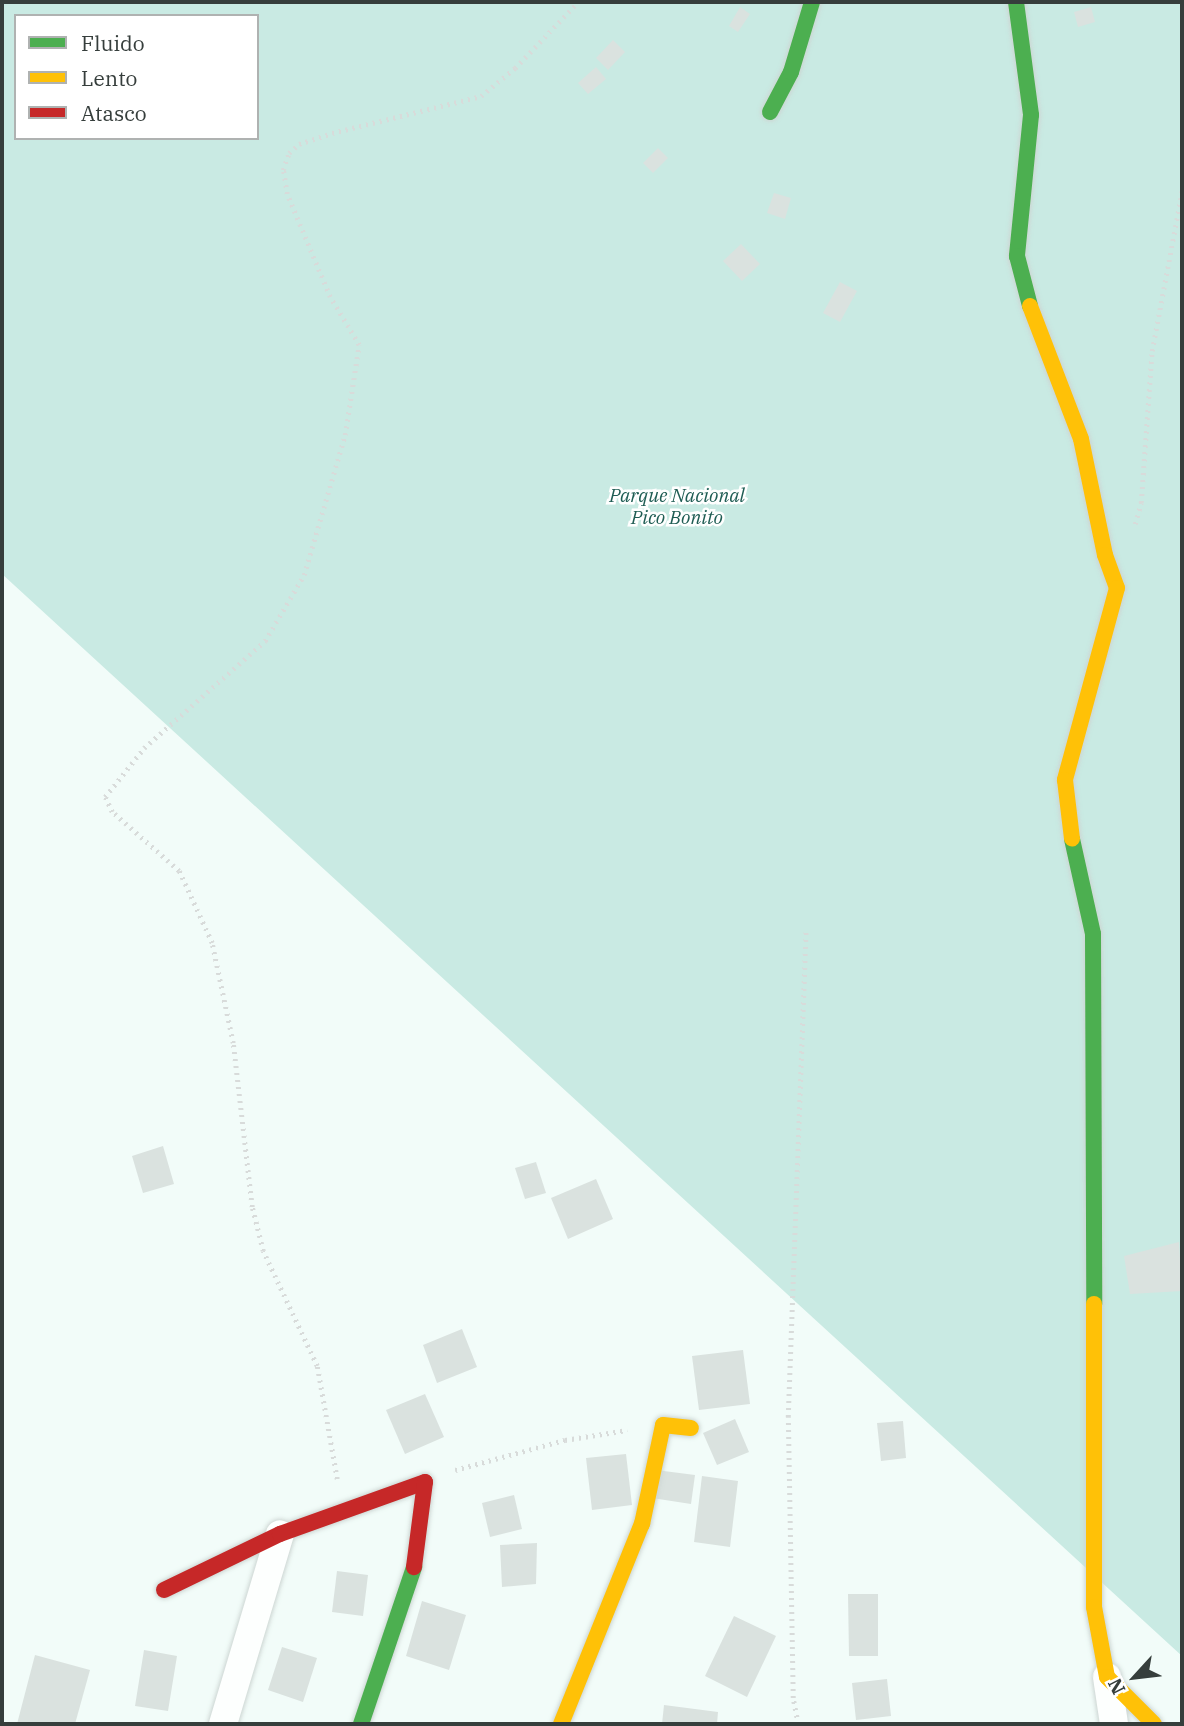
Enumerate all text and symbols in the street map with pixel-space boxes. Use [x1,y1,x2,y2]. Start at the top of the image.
legend [14,14,259,140]
text: Fluido [81,29,145,57]
text: Lento [81,64,137,92]
text: Atasco [81,99,147,127]
park label: Parque Nacional Pico Bonito [609,485,745,529]
north arrow [1100,1642,1170,1712]
text: N [1102,1674,1130,1699]

